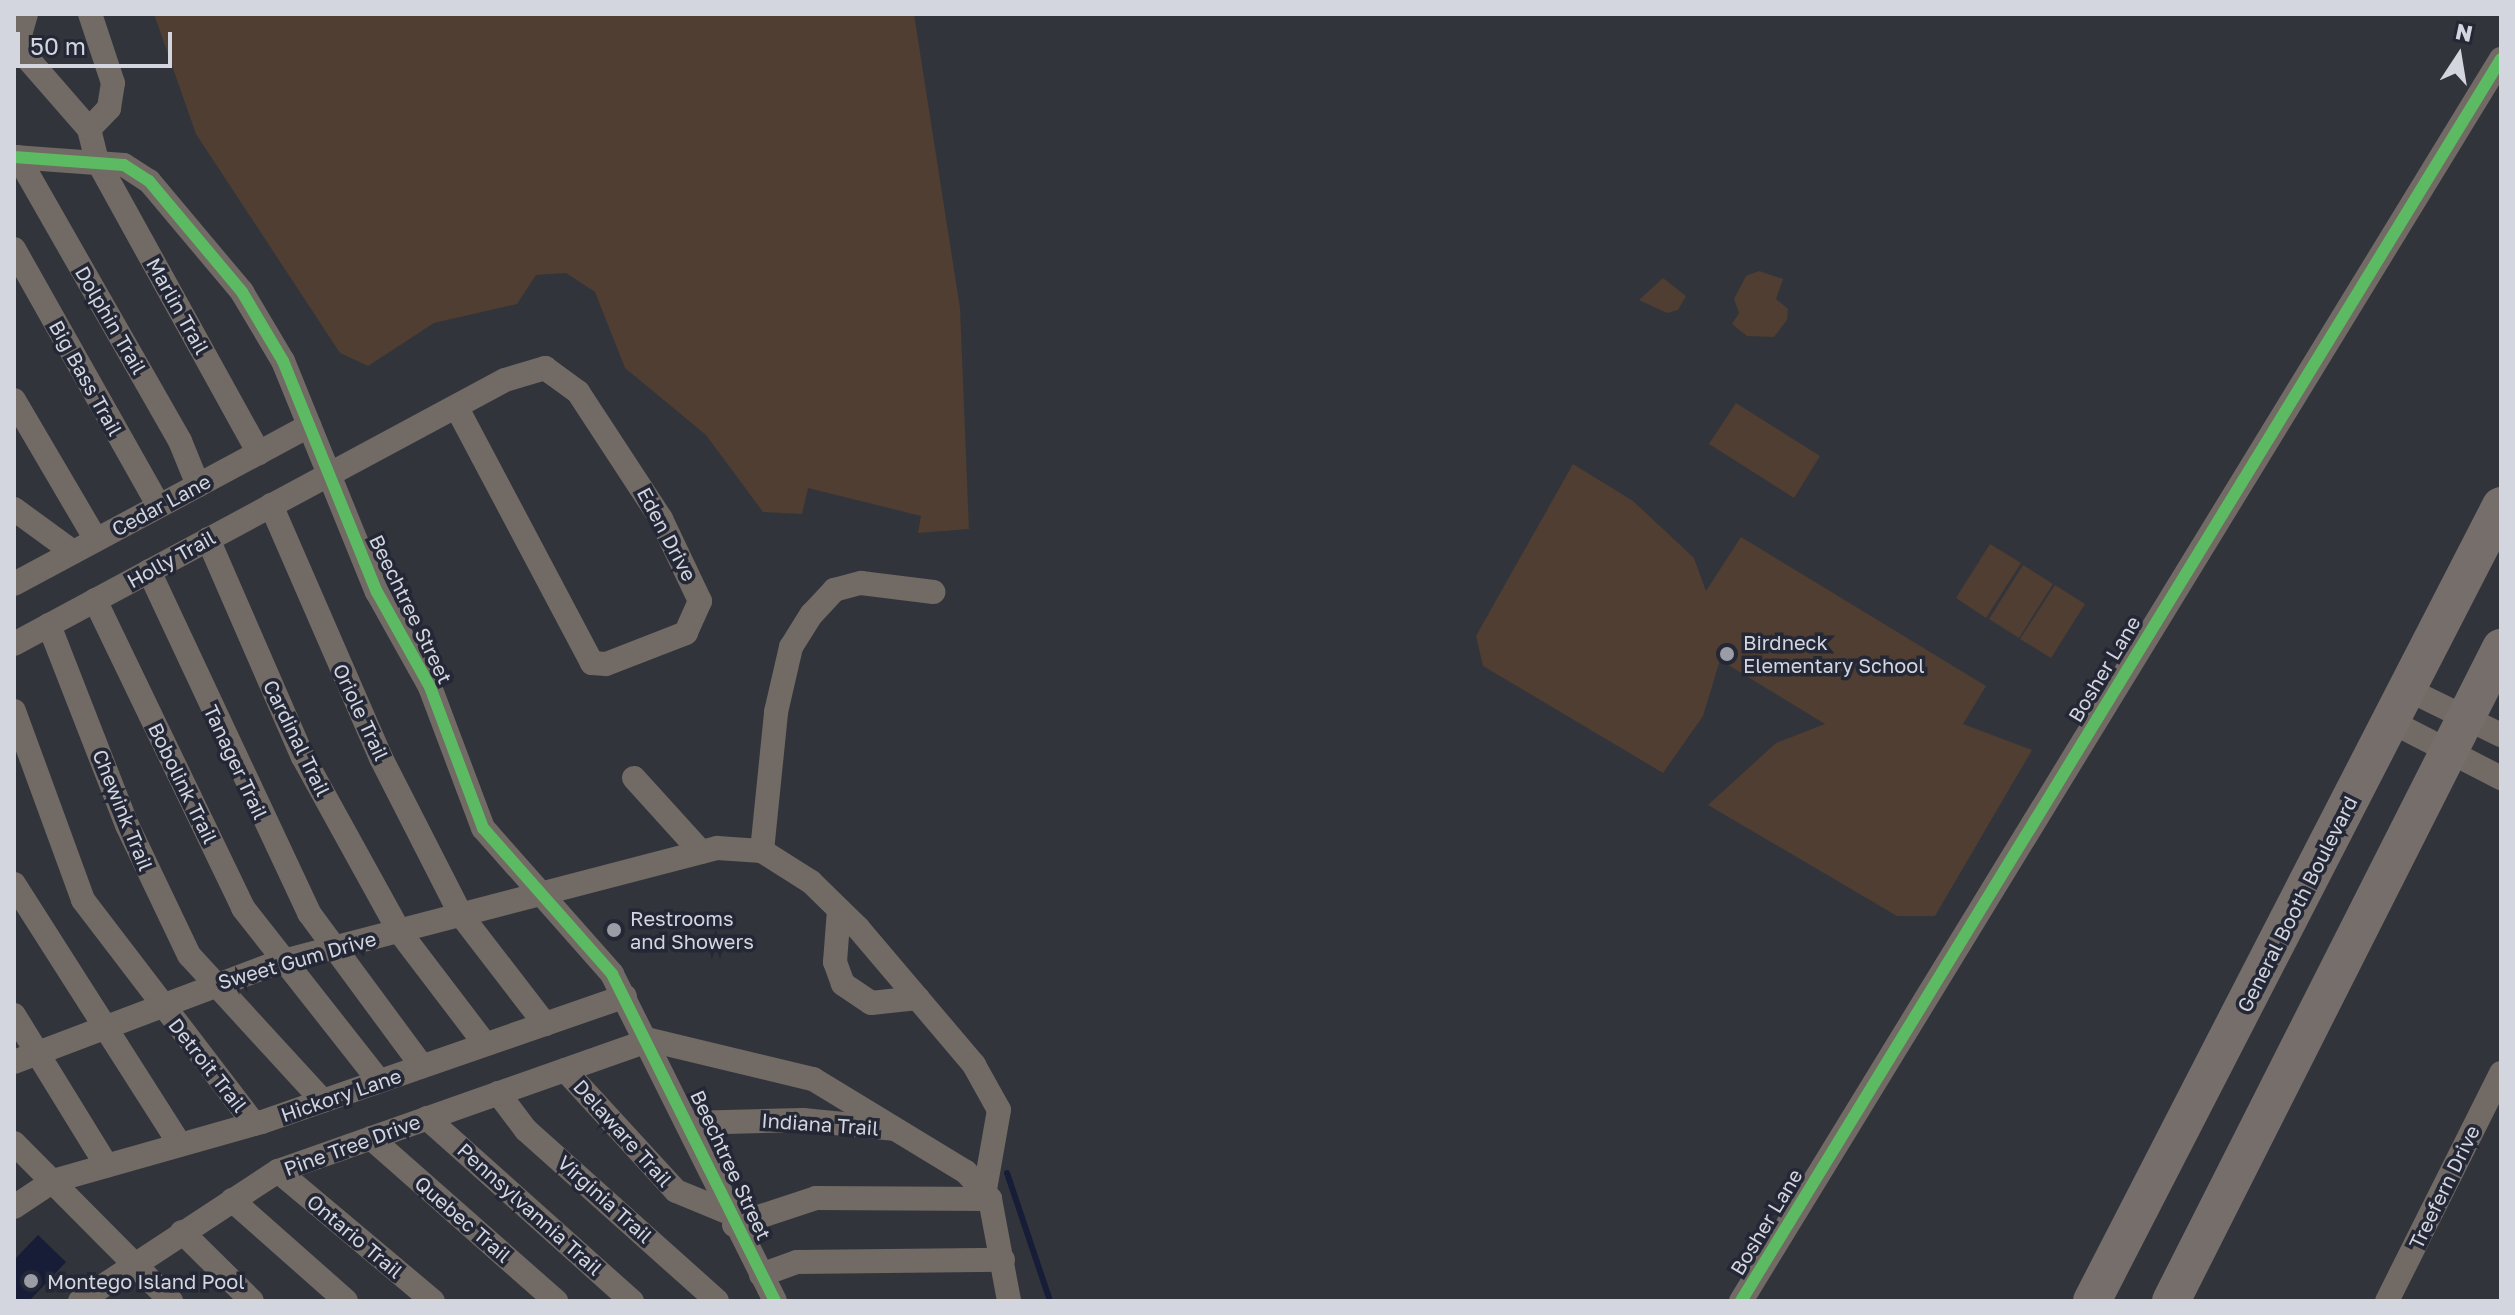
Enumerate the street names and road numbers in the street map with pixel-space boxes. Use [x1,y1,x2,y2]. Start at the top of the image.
street label: Marlin Trail [142,254,214,358]
street label: Dolphin Trail [70,262,152,378]
street label: Big Bass Trail [44,316,128,440]
street label: Cedar Lane [108,469,214,541]
street label: Eden Drive [632,483,702,585]
street label: Holly Trail [123,525,219,593]
street label: Beechtree Street [365,531,457,687]
street label: Bosher Lane [2063,612,2145,726]
street label: Oriole Trail [328,660,394,764]
street label: Cardinal Trail [259,676,335,800]
street label: Tanager Trail [199,701,273,823]
street label: Bobolink Trail [143,719,223,847]
street label: Chewink Trail [88,746,158,874]
street label: General Booth Boulevard [2232,792,2362,1016]
street label: Sweet Gum Drive [215,926,379,994]
street label: Detroit Trail [164,1013,252,1117]
street label: Hickory Lane [278,1063,404,1127]
street label: Delaware Trail [569,1075,677,1191]
street label: Beechtree Street [686,1086,776,1244]
street label: Indiana Trail [761,1108,879,1140]
street label: Pine Tree Drive [281,1109,423,1181]
street label: Treefern Drive [2404,1121,2484,1253]
street label: Pennsylvannia Trail [453,1138,607,1280]
street label: Virginia Trail [553,1150,657,1248]
street label: Bosher Lane [1725,1165,1807,1279]
street label: Quebec Trail [410,1171,516,1267]
street label: Ontario Trail [302,1189,408,1283]

